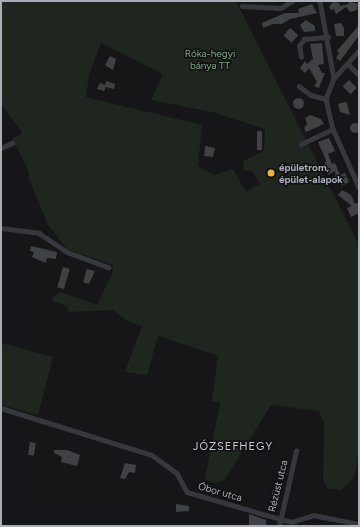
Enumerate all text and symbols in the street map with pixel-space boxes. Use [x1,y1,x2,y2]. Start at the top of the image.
park label: Róka-hegyi bánya TT [185,47,235,70]
place label: épületrom, épület-alapok [279,161,343,184]
marker: épületrom, épület-alapok [266,168,276,178]
district label: JÓZSEFHEGY [193,440,273,454]
street label: Rézüst utca [266,459,290,513]
street label: Óbor utca [197,480,243,504]

